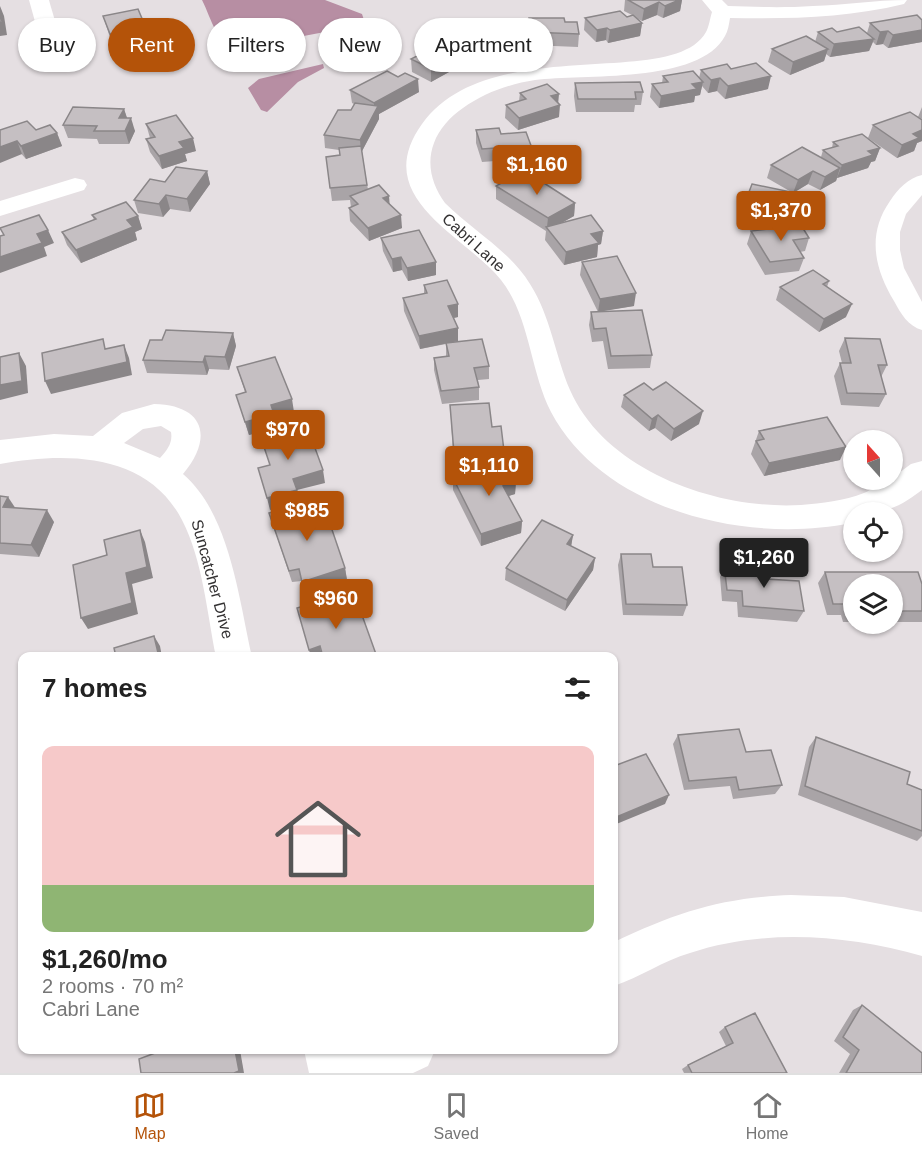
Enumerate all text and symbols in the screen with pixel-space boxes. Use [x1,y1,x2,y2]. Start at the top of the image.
chip: Buy [18,18,96,72]
chip: Rent [108,18,195,72]
chip: Filters [207,18,306,72]
chip: New [318,18,402,72]
chip: Apartment [414,18,553,72]
pin: $1,160 [488,145,586,196]
text: $1,160 [506,153,568,175]
pin: $1,370 [732,191,830,242]
text: $1,370 [750,199,812,221]
street label: Cabri Lane [439,210,509,275]
pin: $970 [252,410,324,461]
text: $970 [266,418,310,440]
north arrow [843,430,903,490]
map controls [843,430,903,634]
pin: $1,110 [440,446,538,497]
text: $1,110 [459,454,519,476]
pin: $985 [271,491,343,542]
text: $985 [285,499,329,521]
button: locate [843,502,903,562]
street label: Suncatcher Drive [188,518,237,641]
pin: $1,260 [715,538,813,589]
text: $1,260 [733,546,795,568]
button: layers [843,574,903,634]
pin: $960 [300,579,372,630]
text: $960 [314,587,358,609]
icon: filters [561,672,594,705]
text: 7 homes [42,673,148,703]
icon: home [264,785,372,893]
text: $1,260/mo [42,944,168,974]
text: 2 rooms · 70 m² [42,975,183,997]
text: Cabri Lane [42,998,140,1020]
tab: Map [133,1089,166,1143]
tab: Saved [433,1089,479,1143]
tab: Home [746,1089,788,1143]

